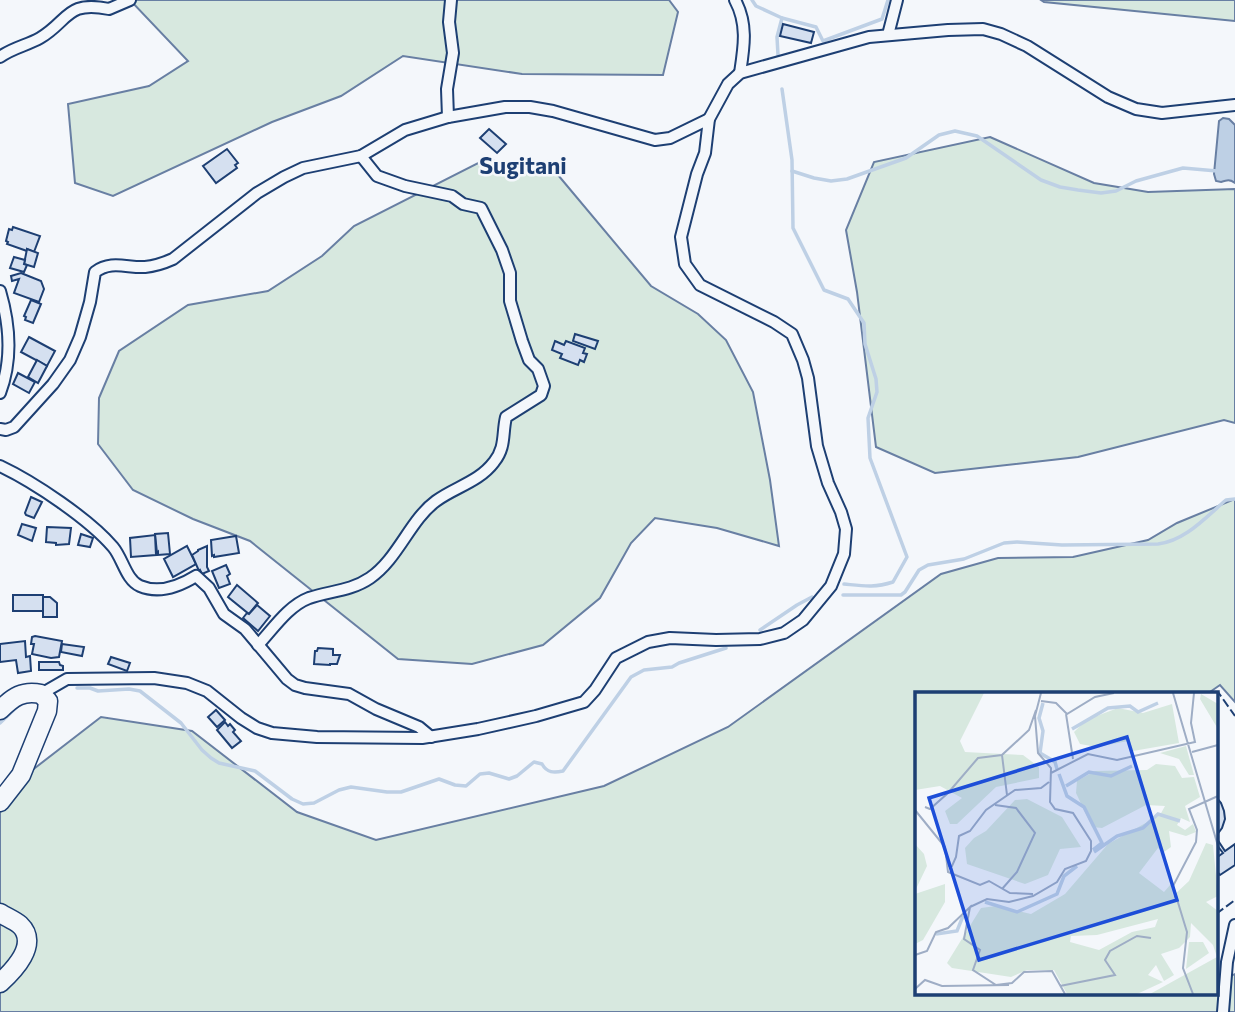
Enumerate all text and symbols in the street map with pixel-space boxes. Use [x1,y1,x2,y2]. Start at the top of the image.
district label: Sugitani [479,151,567,179]
inset map [915,692,1218,995]

